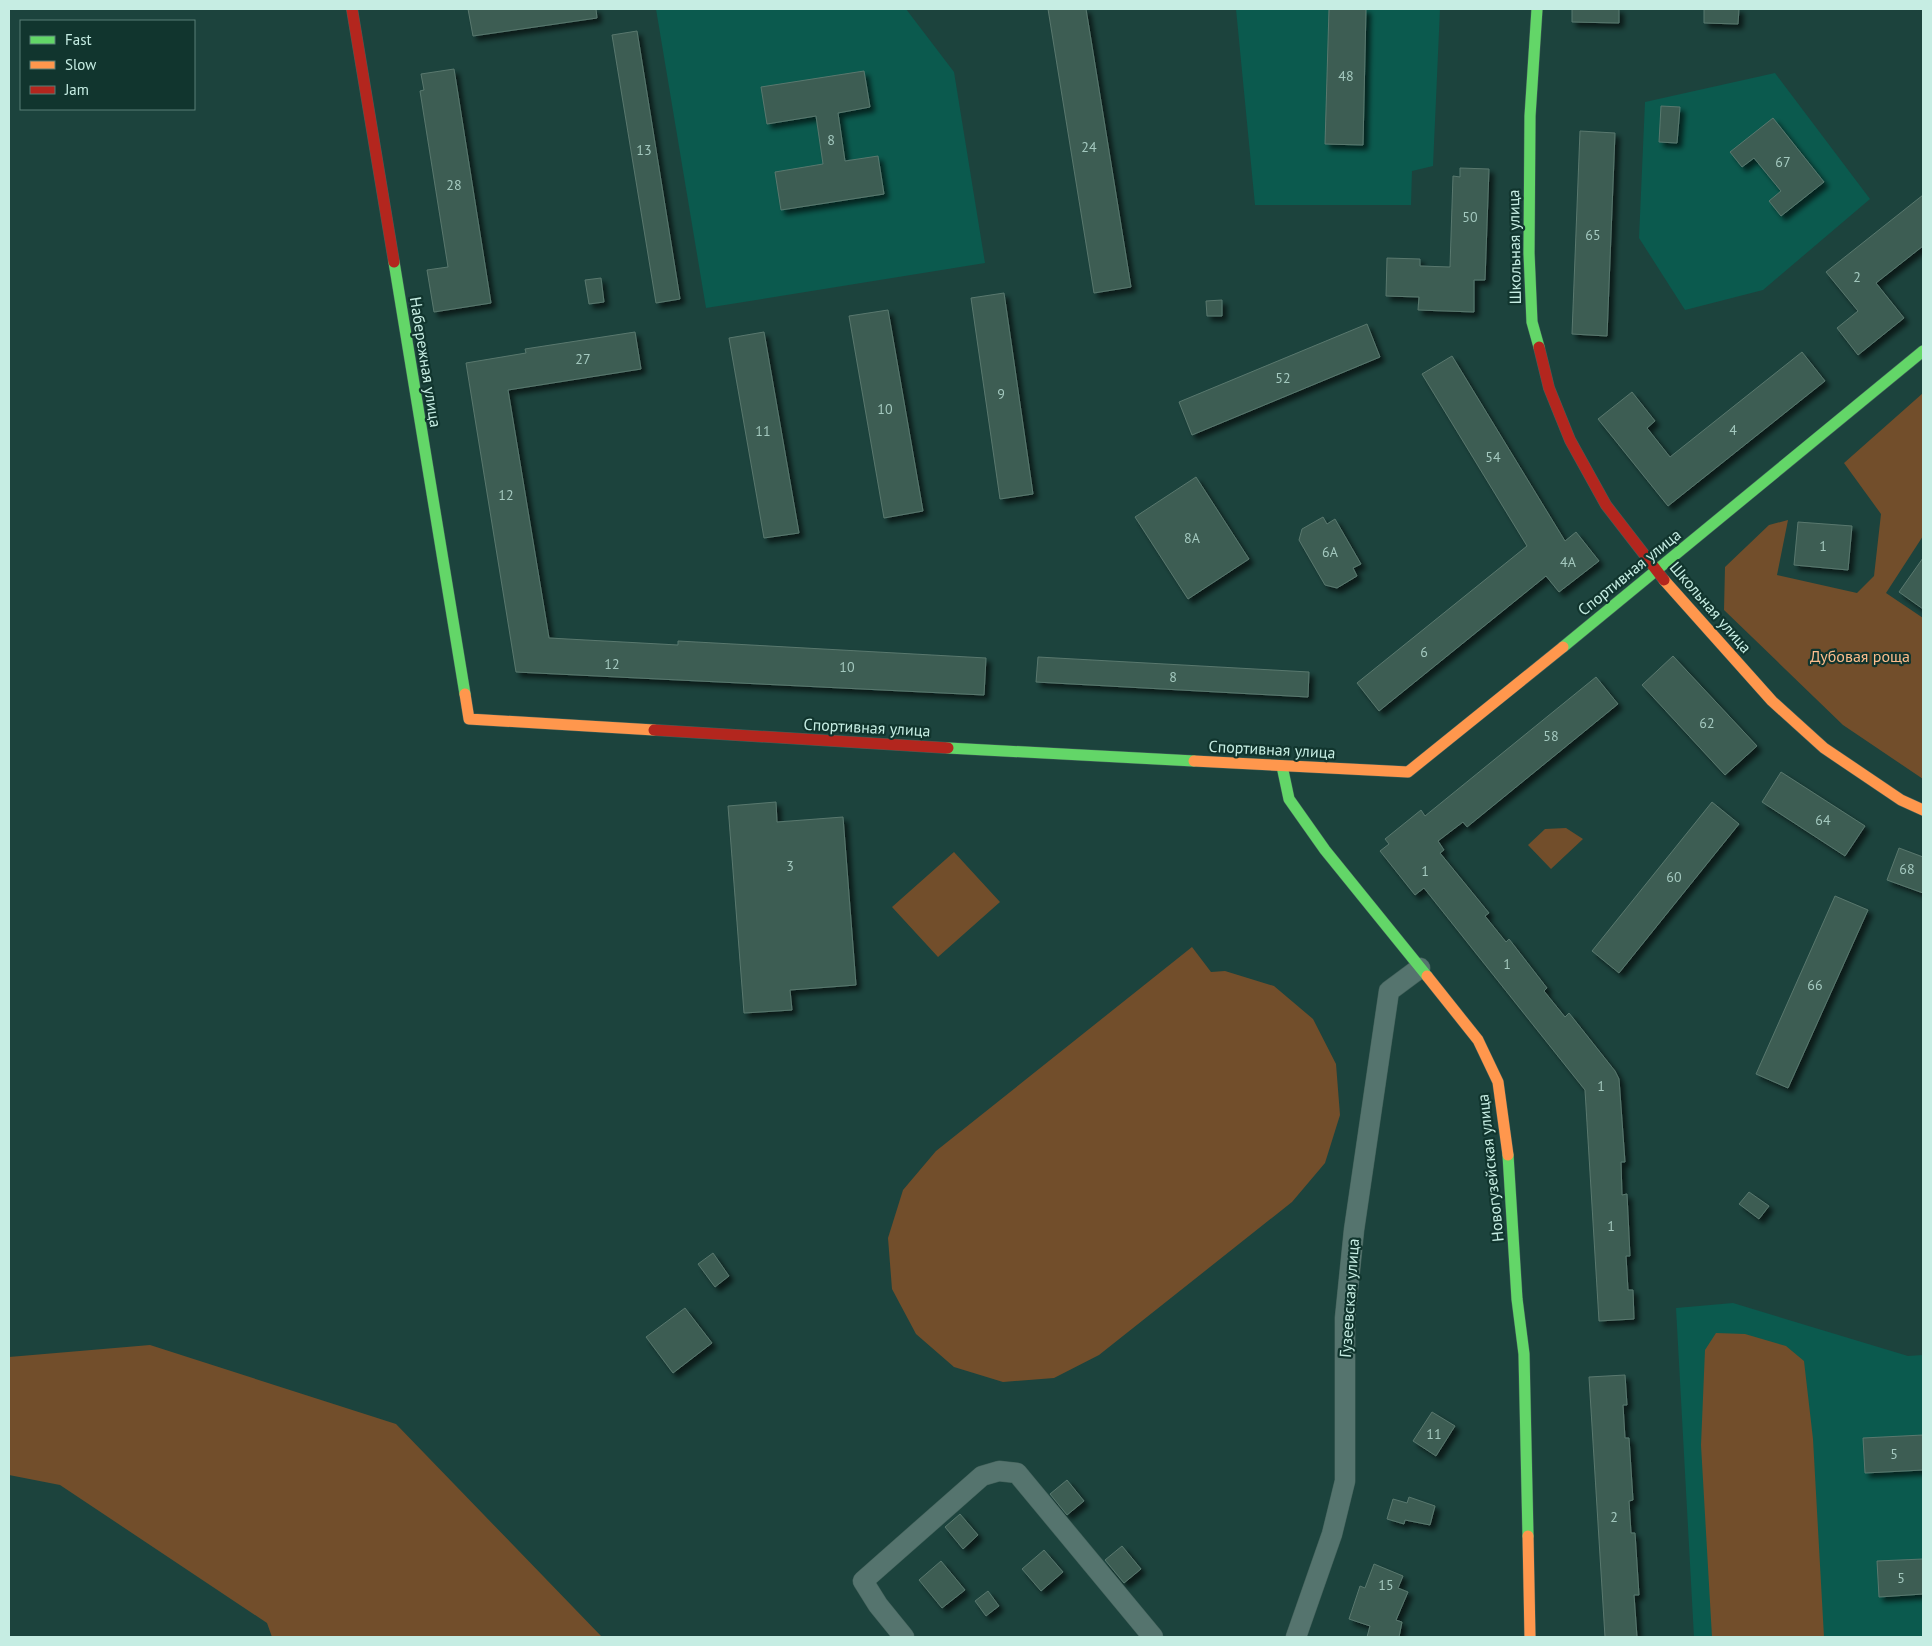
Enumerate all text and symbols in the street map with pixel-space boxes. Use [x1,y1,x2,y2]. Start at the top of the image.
legend [20,20,195,110]
text: Fast [65,30,92,49]
text: Slow [65,55,96,74]
house number: 48 [1338,67,1354,85]
text: Jam [64,80,89,99]
house number: 8 [827,131,835,149]
house number: 24 [1081,138,1097,156]
house number: 13 [636,141,652,159]
house number: 67 [1775,153,1791,171]
house number: 28 [446,176,462,194]
street label: Школьная улица [1503,190,1525,304]
house number: 50 [1462,208,1478,226]
house number: 65 [1585,226,1601,244]
house number: 2 [1853,268,1861,286]
street label: Набережная улица [406,295,446,429]
house number: 27 [575,350,591,368]
house number: 52 [1275,369,1291,387]
house number: 9 [997,385,1005,403]
house number: 10 [877,400,893,418]
house number: 4 [1729,421,1737,439]
house number: 11 [755,422,771,440]
house number: 54 [1485,448,1501,466]
house number: 12 [498,486,514,504]
street label: Спортивная улица [1573,524,1685,620]
house number: 8А [1184,529,1201,547]
house number: 1 [1819,537,1827,555]
house number: 6А [1322,543,1339,561]
house number: 4А [1560,553,1577,571]
street label: Школьная улица [1666,557,1756,657]
house number: 6 [1420,643,1428,661]
park label: Дубовая роща [1810,646,1910,666]
house number: 12 [604,655,620,673]
house number: 10 [839,658,855,676]
house number: 8 [1169,668,1177,686]
street label: Спортивная улица [803,714,931,740]
house number: 62 [1699,714,1715,732]
house number: 58 [1543,727,1559,745]
street label: Спортивная улица [1208,736,1336,762]
house number: 64 [1815,811,1831,829]
house number: 3 [786,857,794,875]
house number: 68 [1899,860,1915,878]
house number: 1 [1421,862,1429,880]
house number: 60 [1666,868,1682,886]
house number: 1 [1503,955,1511,973]
house number: 66 [1807,976,1823,994]
house number: 1 [1597,1077,1605,1095]
street label: Новогузейская улица [1472,1093,1508,1243]
house number: 1 [1607,1217,1615,1235]
street label: Гузеевская улица [1335,1238,1363,1358]
house number: 11 [1426,1425,1442,1443]
house number: 5 [1890,1445,1898,1463]
house number: 2 [1610,1508,1618,1526]
house number: 5 [1897,1569,1905,1587]
house number: 15 [1378,1576,1394,1594]

